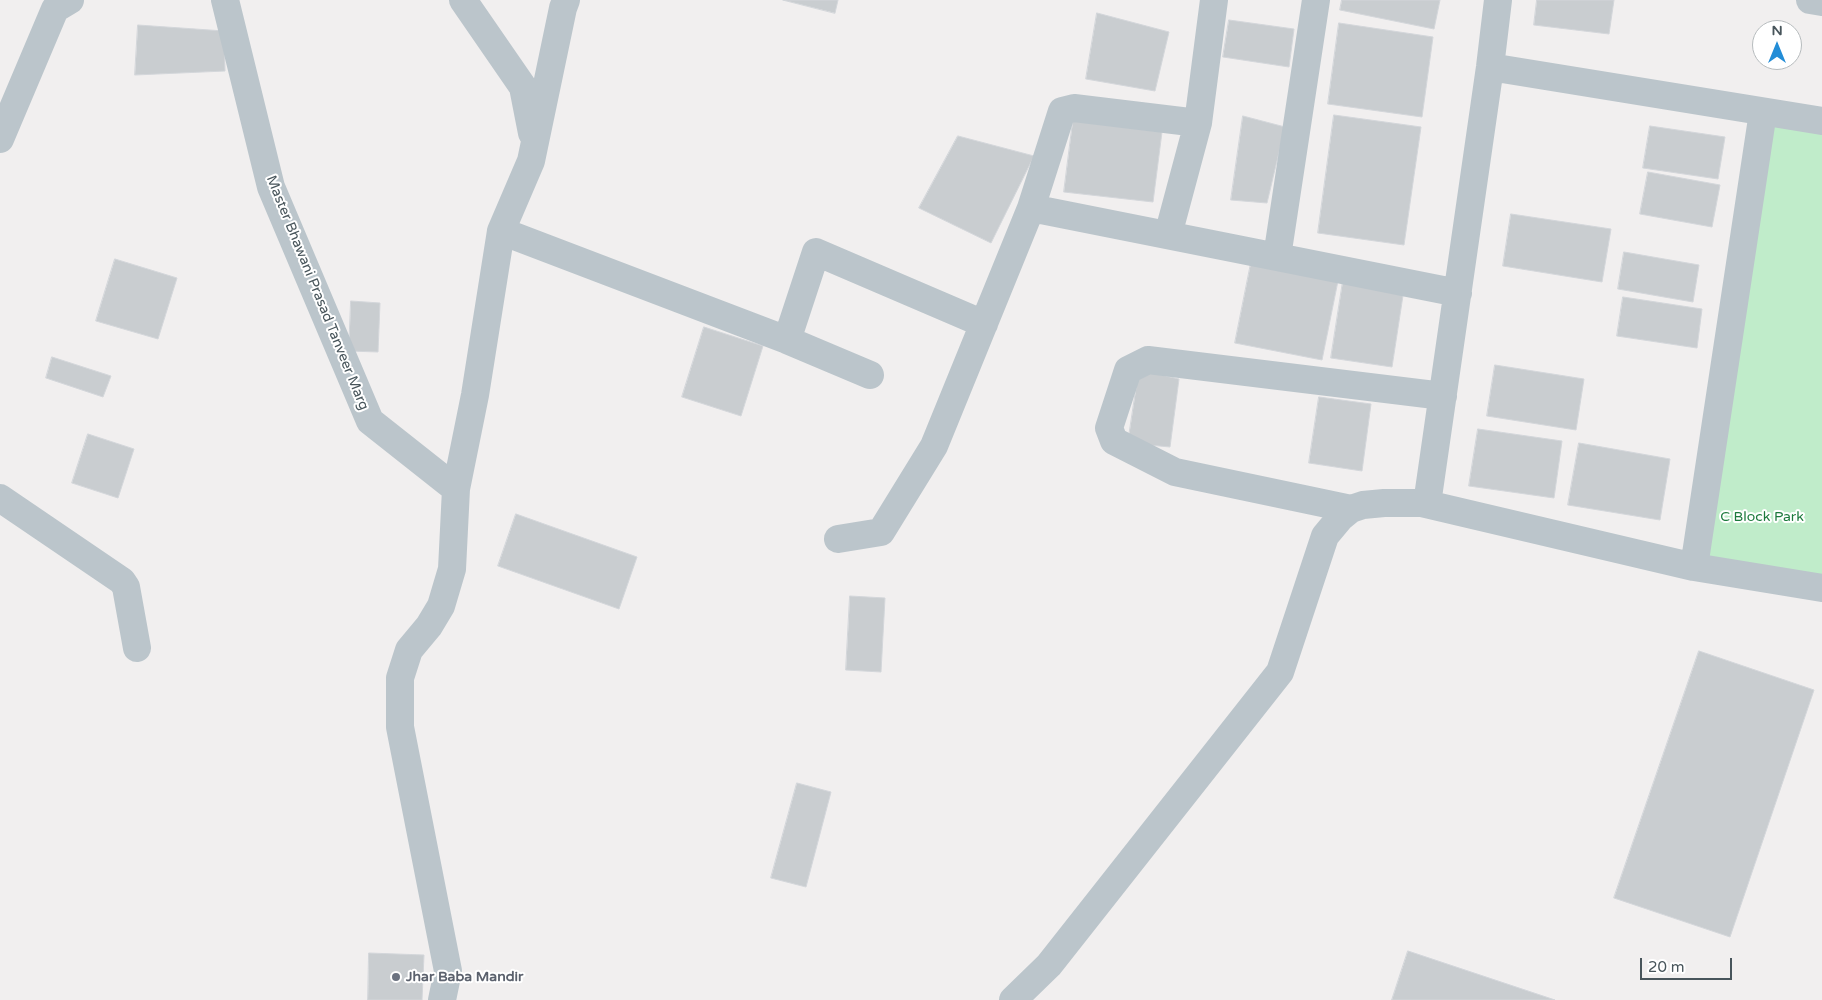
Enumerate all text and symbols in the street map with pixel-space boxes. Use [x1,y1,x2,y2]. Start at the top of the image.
north arrow [1752,20,1802,70]
text: N [1771,22,1783,39]
street label: Master Bhawani Prasad Tanveer Marg [262,173,372,413]
park label: C Block Park [1720,509,1804,525]
scale bar [1642,948,1734,980]
text: 20 m [1648,958,1685,976]
place label: Jhar Baba Mandir [406,969,523,985]
marker: Jhar Baba Mandir [390,971,402,983]

